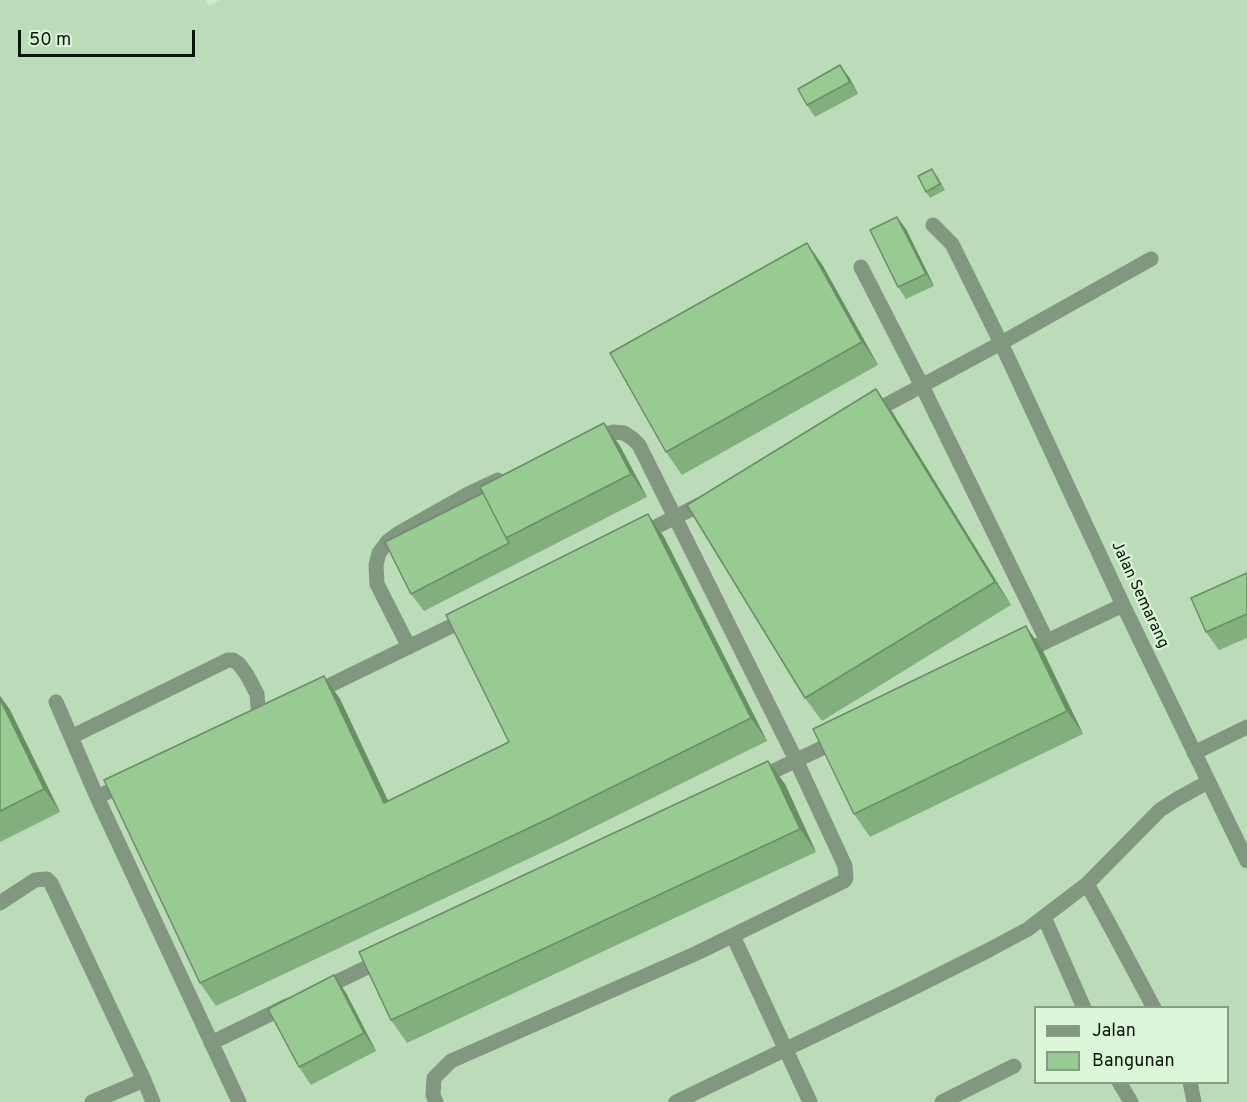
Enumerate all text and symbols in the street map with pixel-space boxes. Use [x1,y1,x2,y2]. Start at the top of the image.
scale bar [21,18,198,56]
text: 50 m [29,29,71,52]
street label: Jalan Semarang [1106,538,1172,652]
legend [1034,1006,1229,1084]
text: Jalan [1092,1020,1136,1043]
text: Bangunan [1092,1050,1175,1073]

